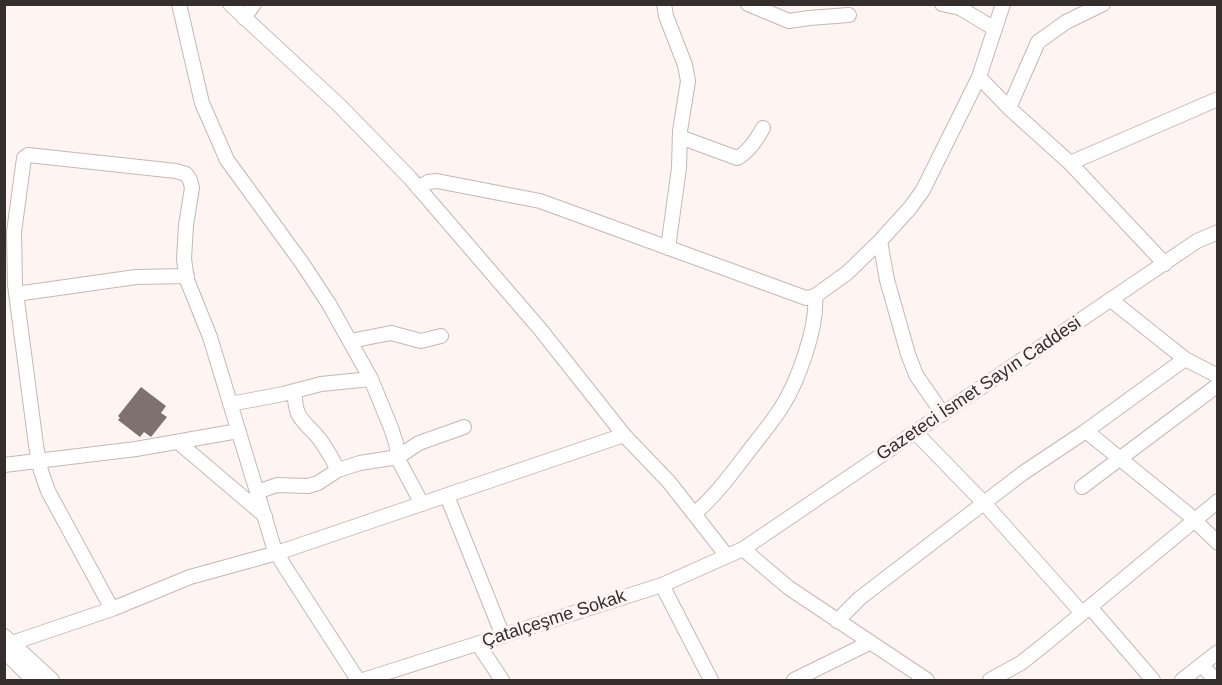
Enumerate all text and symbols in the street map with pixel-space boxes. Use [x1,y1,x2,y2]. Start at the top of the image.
street label: Gazeteci İsmet Sayın Caddesi [873,312,1085,466]
street label: Çatalçeşme Sokak [479,586,629,652]

